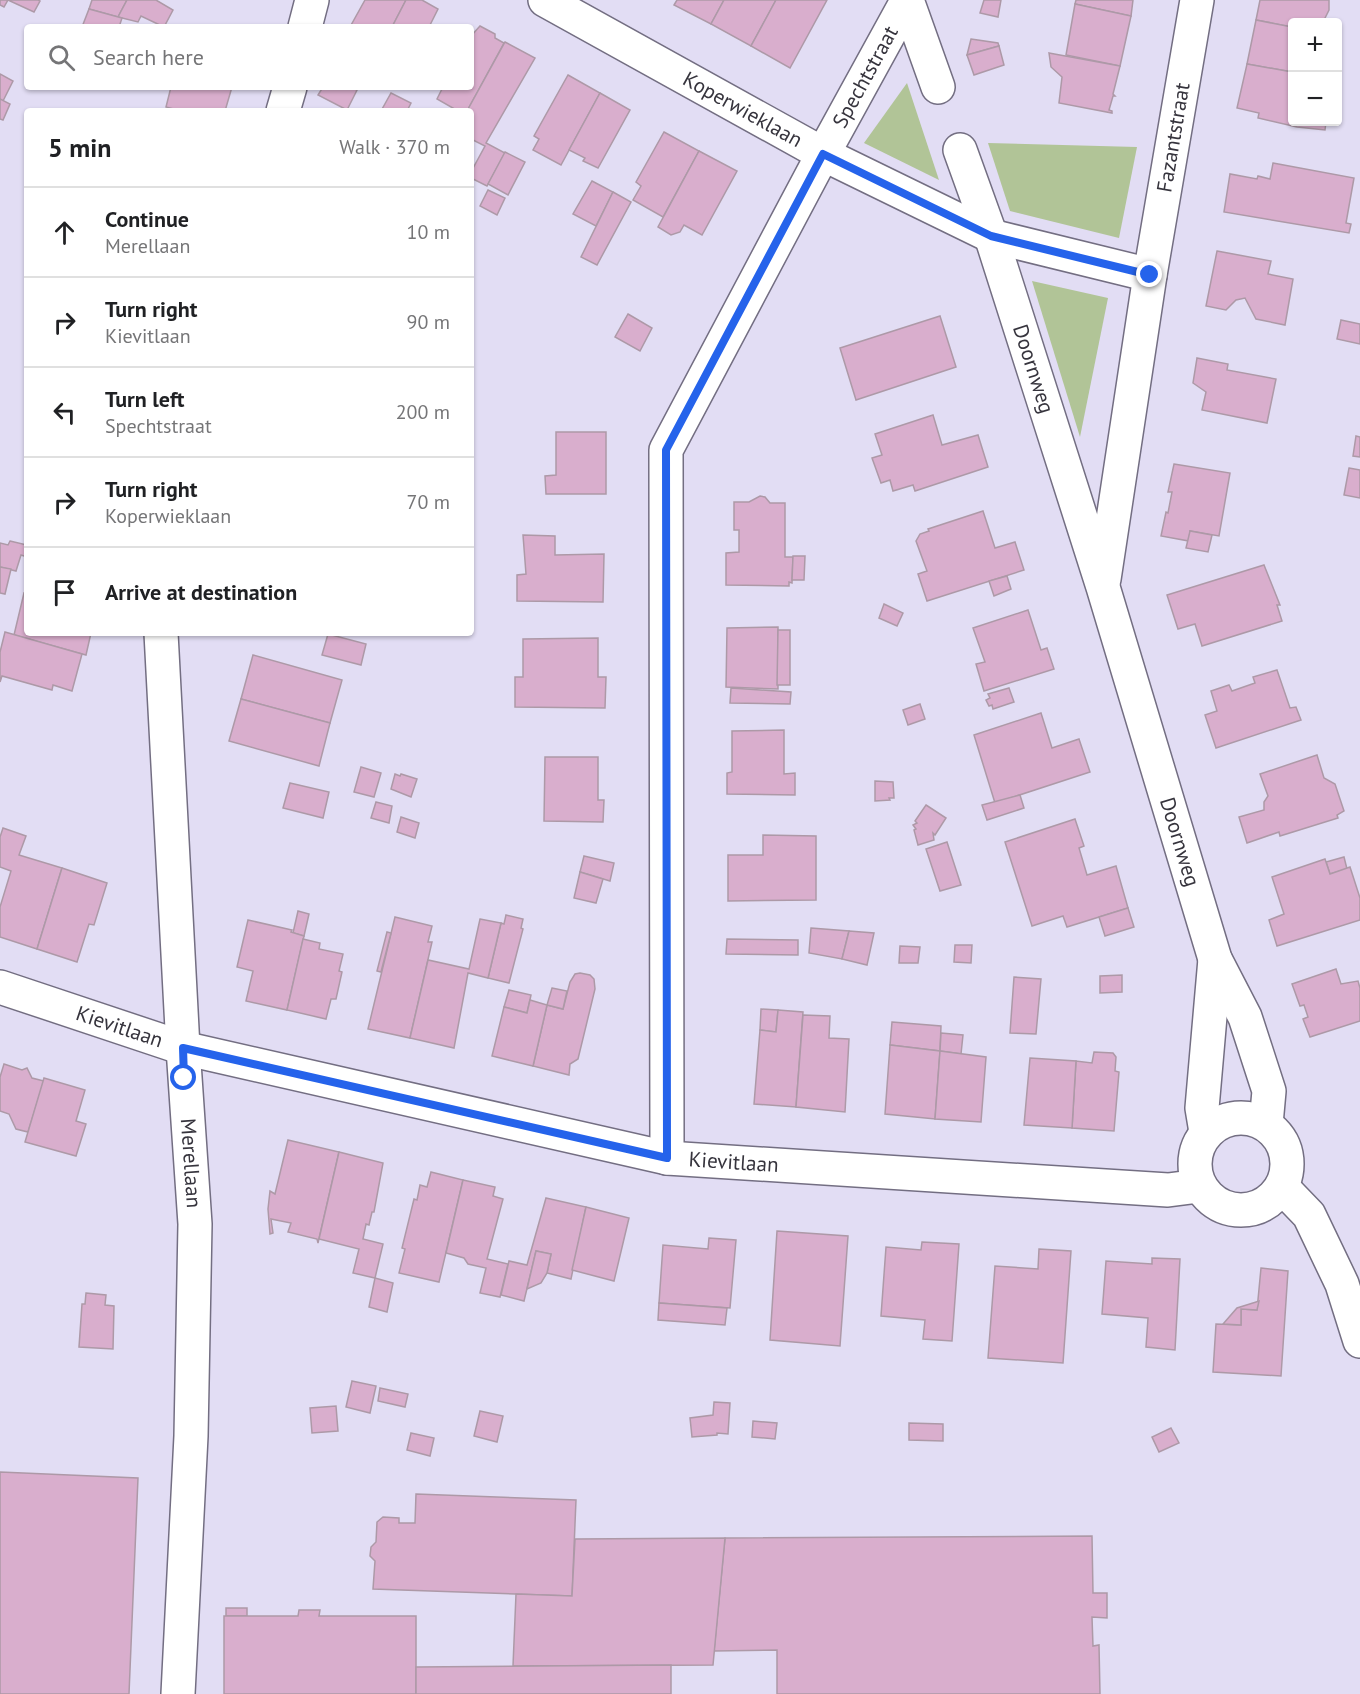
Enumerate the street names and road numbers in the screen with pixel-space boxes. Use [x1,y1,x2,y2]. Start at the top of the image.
street label: Spechtstraat [826,21,904,132]
street label: Koperwieklaan [678,65,807,153]
street label: Fazantstraat [1150,80,1196,194]
street label: Doornweg [1007,321,1061,417]
street label: Doornweg [1154,794,1206,890]
street label: Kievitlaan [73,999,167,1053]
street label: Merellaan [175,1117,208,1209]
street label: Kievitlaan [688,1145,779,1178]

